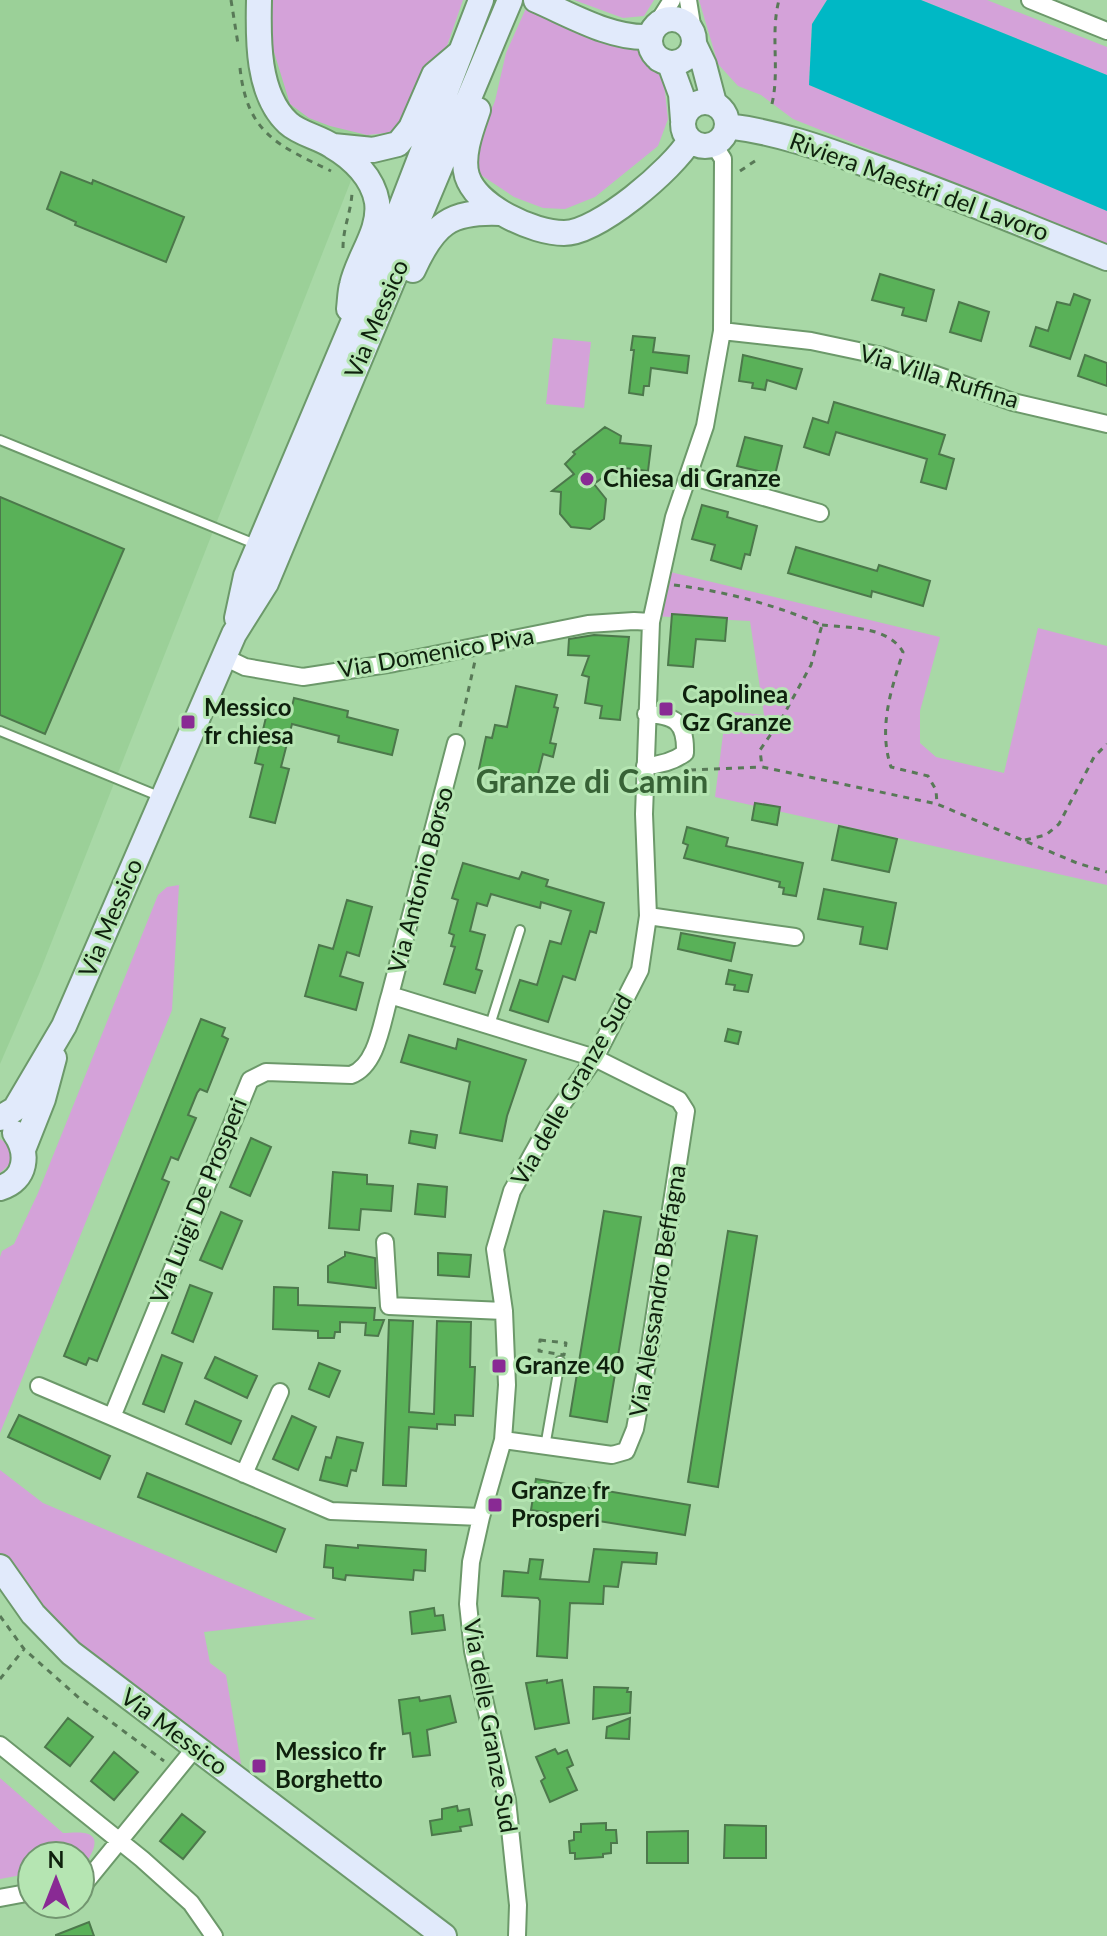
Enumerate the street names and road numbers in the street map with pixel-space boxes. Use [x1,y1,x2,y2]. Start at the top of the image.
street label: Riviera Maestri del Lavoro [786,125,1053,246]
street label: Via Messico [338,255,414,382]
street label: Via Villa Ruffina [856,338,1023,414]
street label: Via Domenico Piva [335,620,536,683]
street label: Via Antonio Borso [381,783,458,976]
street label: Via Messico [72,854,148,981]
street label: Via delle Granze Sud [504,988,637,1190]
street label: Via Luigi De Prosperi [143,1093,252,1307]
street label: Via Alessandro Beffagna [622,1163,691,1419]
street label: Via delle Granze Sud [458,1617,525,1835]
street label: Via Messico [116,1681,234,1780]

